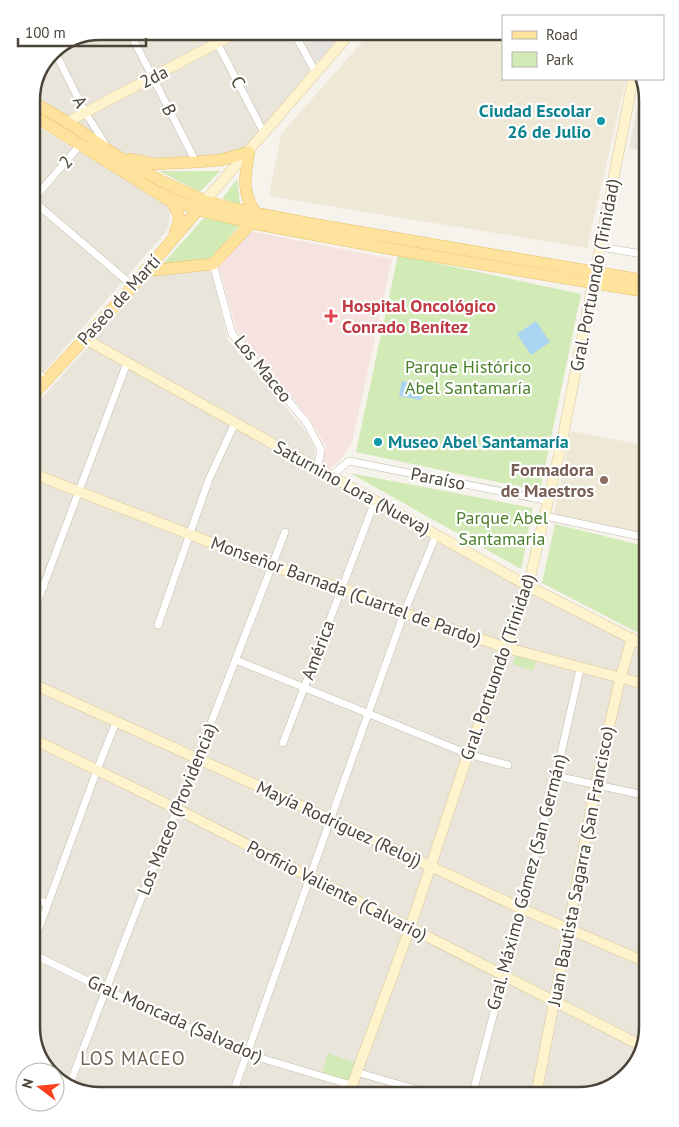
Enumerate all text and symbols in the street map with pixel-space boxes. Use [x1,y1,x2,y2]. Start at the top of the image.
scale bar [18,15,145,47]
legend [502,15,664,80]
text: 100 m [25,23,66,42]
text: Road [546,25,578,44]
text: Park [546,50,574,69]
street label: 2da [136,60,172,93]
street label: C [226,72,251,92]
street label: A [68,92,93,112]
place label: Ciudad Escolar 26 de Julio [479,99,592,143]
street label: B [157,100,182,120]
marker: Ciudad Escolar 26 de Julio [595,115,607,127]
street label: 2 [54,150,78,173]
street label: Gral. Portuondo (Trinidad) [565,177,624,373]
street label: Paseo de Martí [72,250,165,350]
place label: Hospital Oncológico Conrado Benítez [342,294,496,338]
marker: Hospital Oncológico Conrado Benítez [324,309,338,323]
street label: Los Maceo [229,330,297,407]
park label: Parque Histórico Abel Santamaría [405,355,531,399]
place label: Museo Abel Santamaría [388,430,569,453]
street label: Saturnino Lora (Nueva) [270,435,435,540]
marker: Museo Abel Santamaría [372,436,384,448]
place label: Formadora de Maestros [501,458,594,502]
street label: Paraíso [409,462,468,495]
marker: Formadora de Maestros [598,474,610,486]
park label: Parque Abel Santamaria [456,506,549,550]
street label: Monseñor Barnada (Cuartel de Pardo) [208,531,485,650]
street label: Gral. Portuondo (Trinidad) [455,571,540,763]
street label: América [296,617,339,683]
street label: Los Maceo (Providencia) [131,719,222,898]
street label: Juan Bautista Sagarra (San Francisco) [542,724,619,1009]
street label: Gral. Máximo Gómez (San Germán) [481,751,572,1013]
street label: Mayía Rodríguez (Reloj) [253,775,425,872]
street label: Porfirio Valiente (Calvario) [243,835,431,946]
street label: Gral. Moncada (Salvador) [84,969,267,1068]
district label: LOS MACEO [80,1046,186,1070]
north arrow [15,1062,65,1112]
text: N [18,1077,37,1090]

